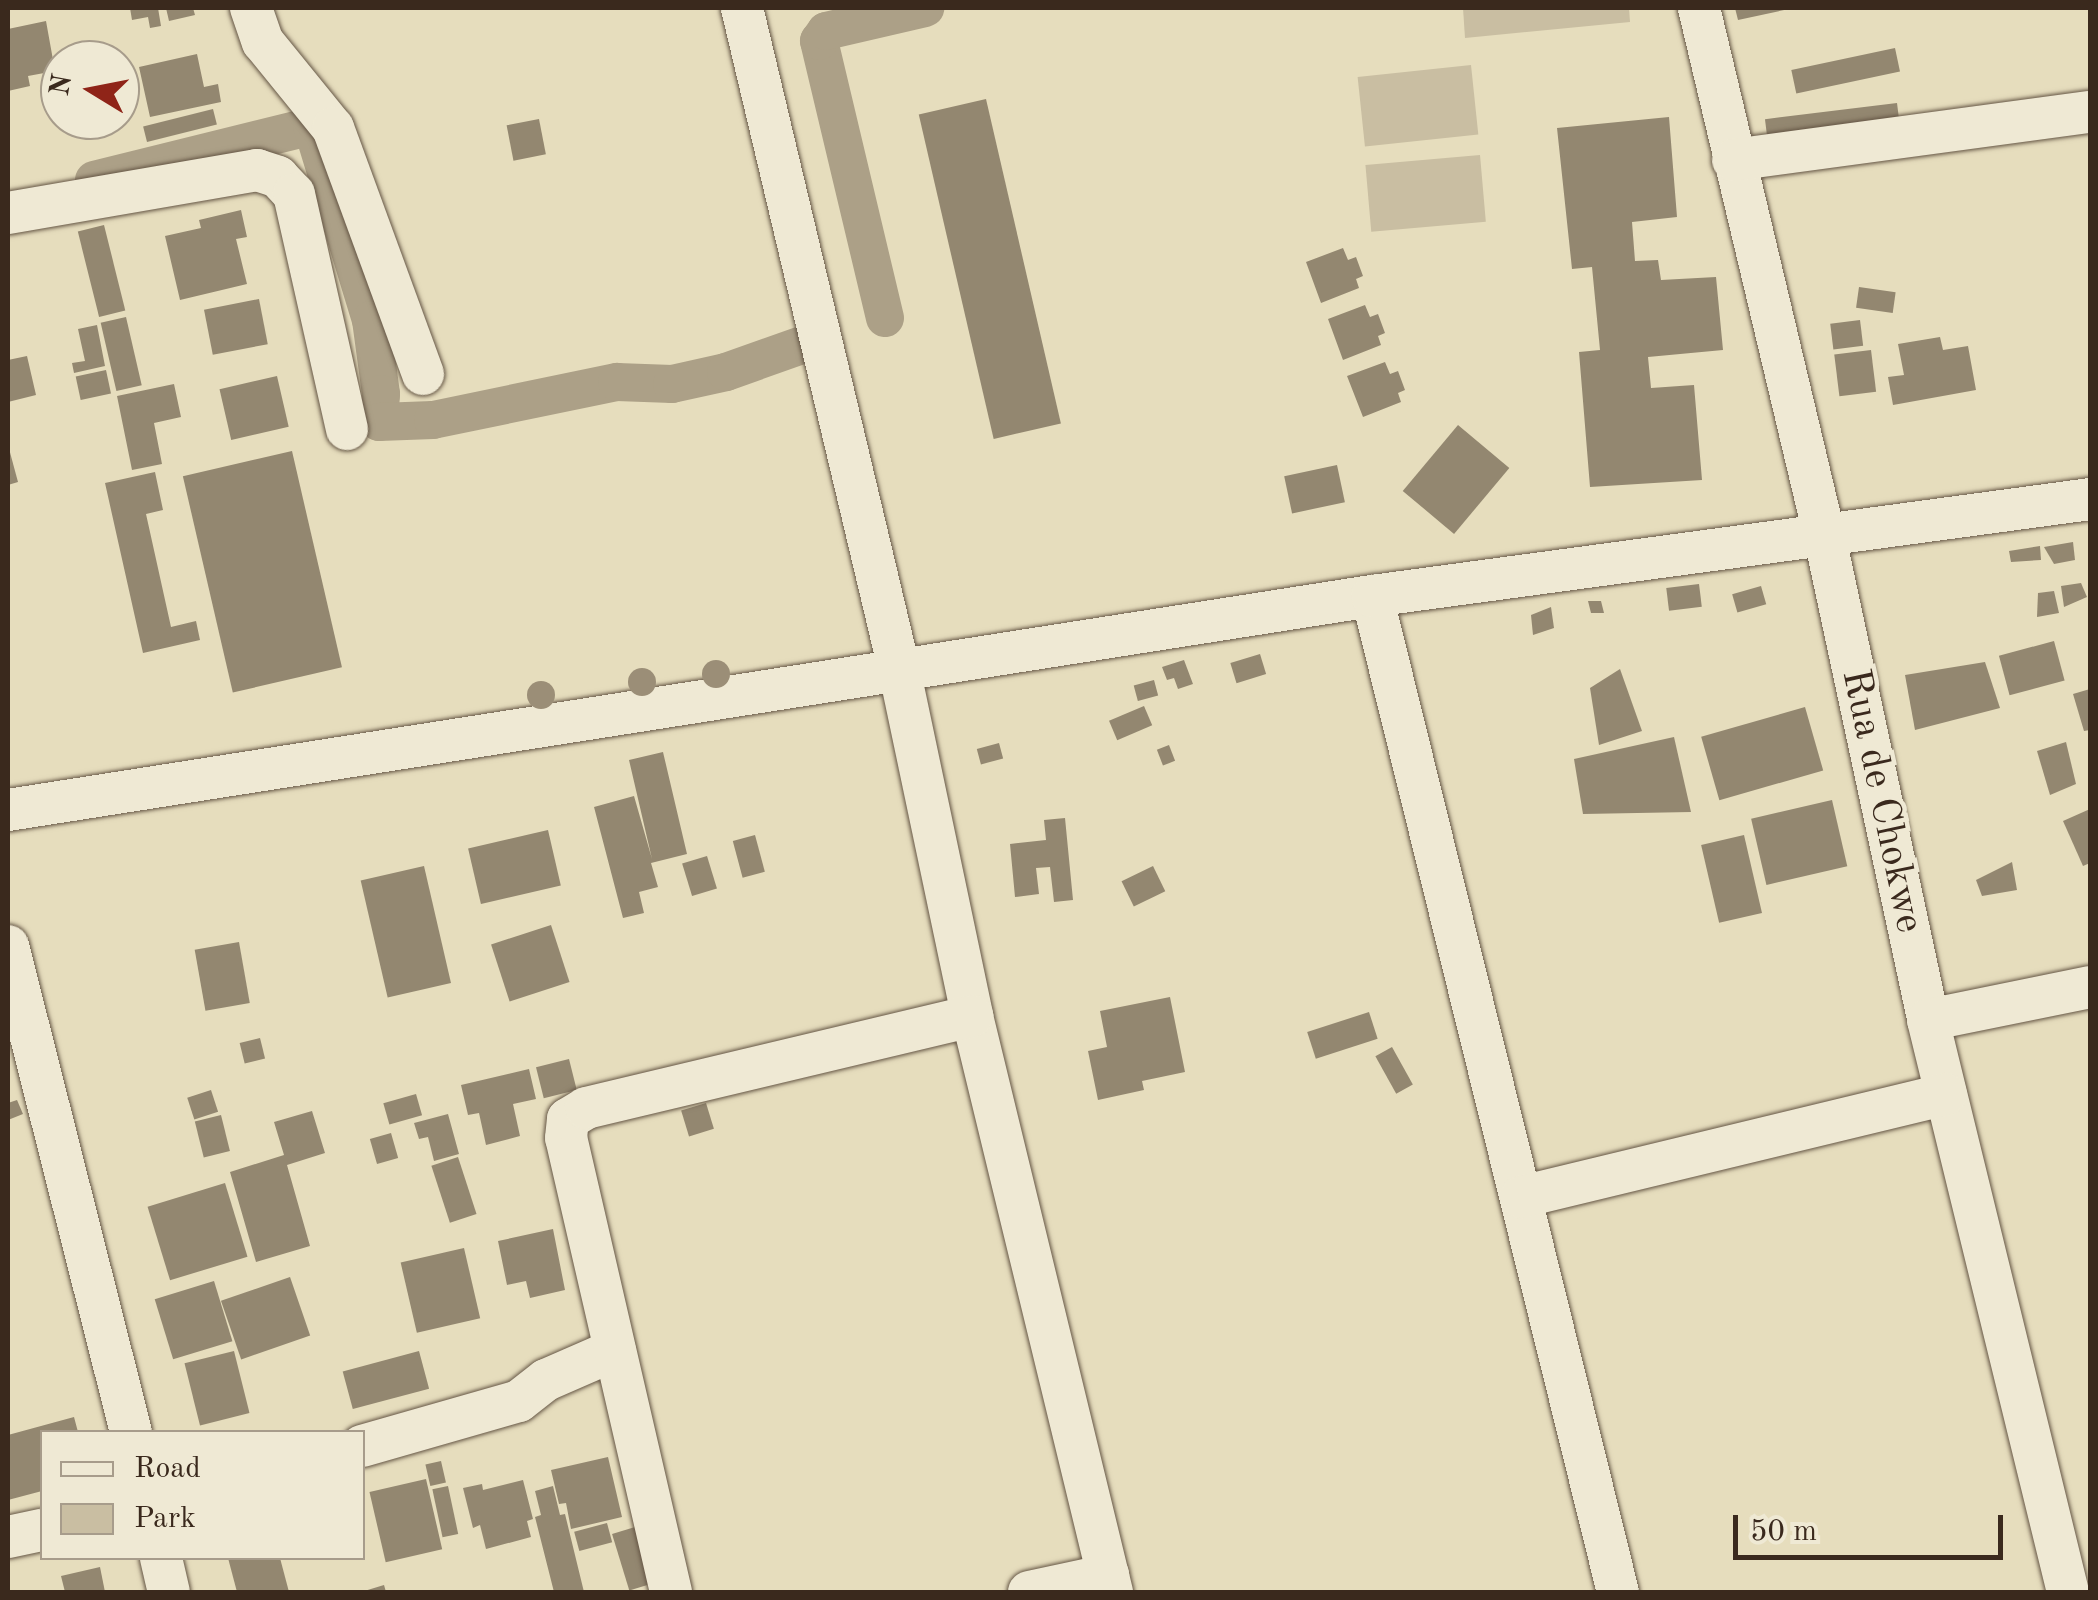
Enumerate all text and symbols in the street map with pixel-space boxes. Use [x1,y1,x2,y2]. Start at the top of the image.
north arrow [40,40,140,140]
text: N [47,72,78,98]
street label: Rua de Chokwe [1830,665,1932,937]
legend [40,1430,365,1560]
text: Road [134,1454,201,1484]
scale bar [1738,1495,2008,1557]
text: Park [134,1504,196,1534]
text: 50 m [1750,1517,1817,1547]

